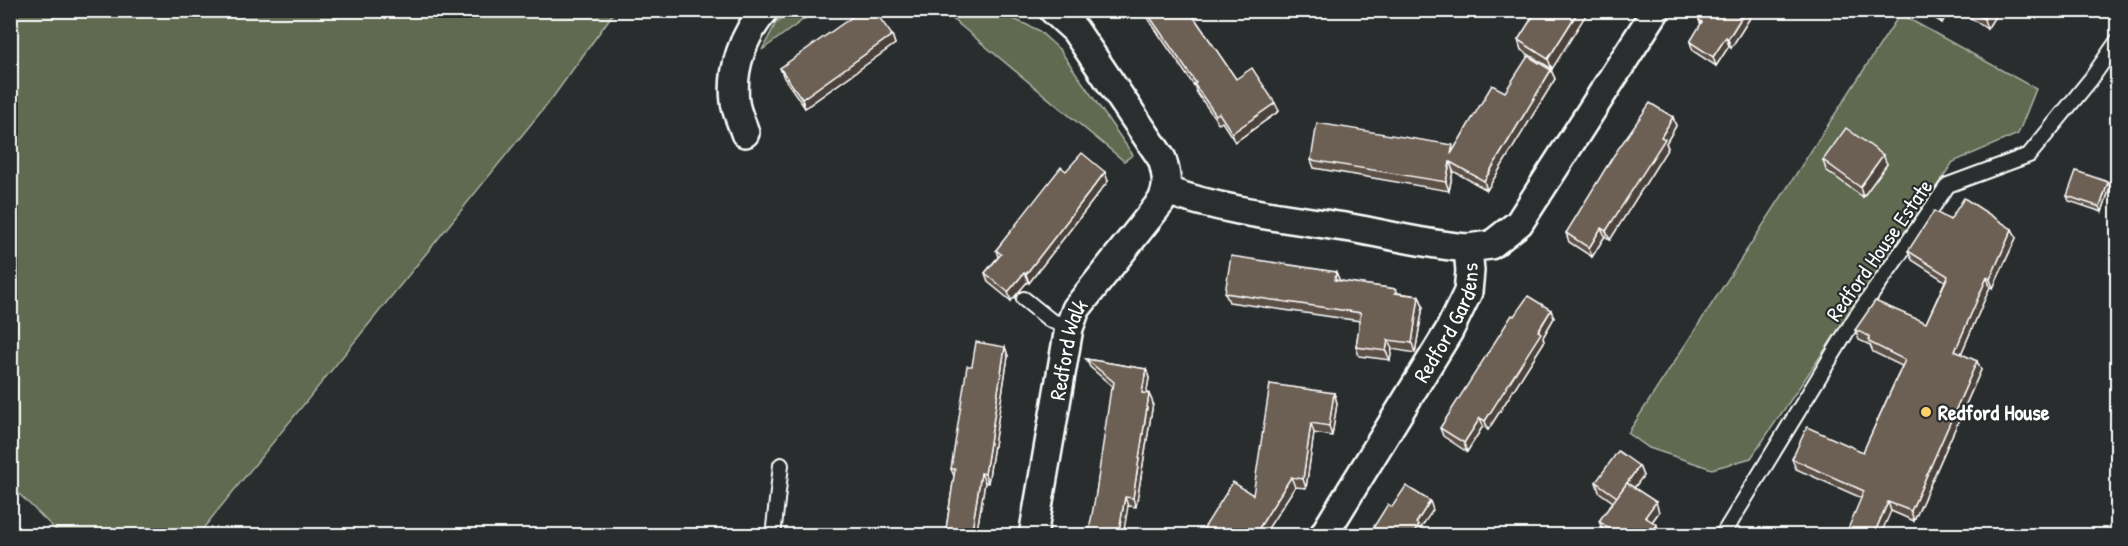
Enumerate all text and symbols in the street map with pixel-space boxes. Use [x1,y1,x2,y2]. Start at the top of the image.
street label: Redford House Estate [1819,173,1939,327]
street label: Redford Gardens [1406,262,1485,388]
street label: Redford Walk [1042,292,1094,402]
place label: Redford House [1938,397,2050,427]
marker: Redford House [1919,405,1933,419]

